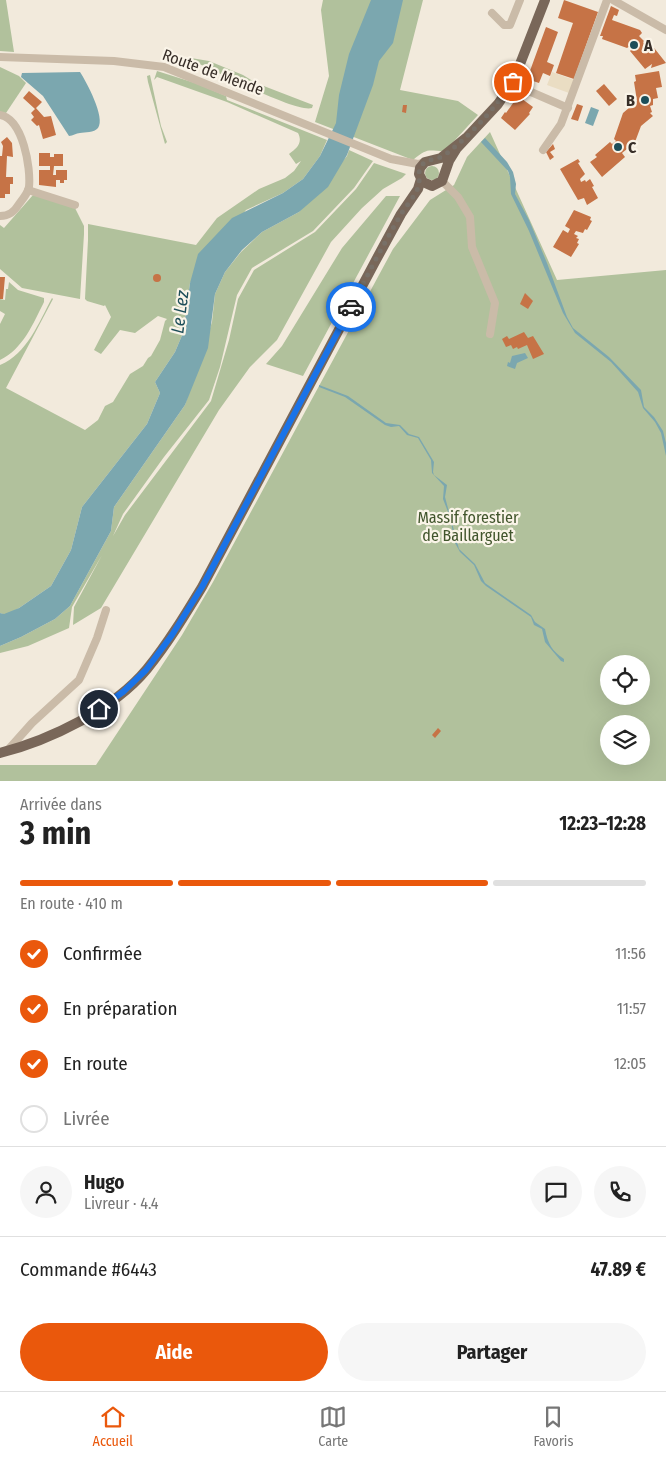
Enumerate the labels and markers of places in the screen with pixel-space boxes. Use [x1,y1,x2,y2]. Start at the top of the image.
place label: A [643,36,653,55]
marker: A [628,39,640,51]
pin [492,61,534,103]
place label: B [626,91,635,110]
marker: B [639,94,651,106]
place label: C [628,138,637,157]
marker: C [612,141,624,153]
pin [78,688,120,730]

